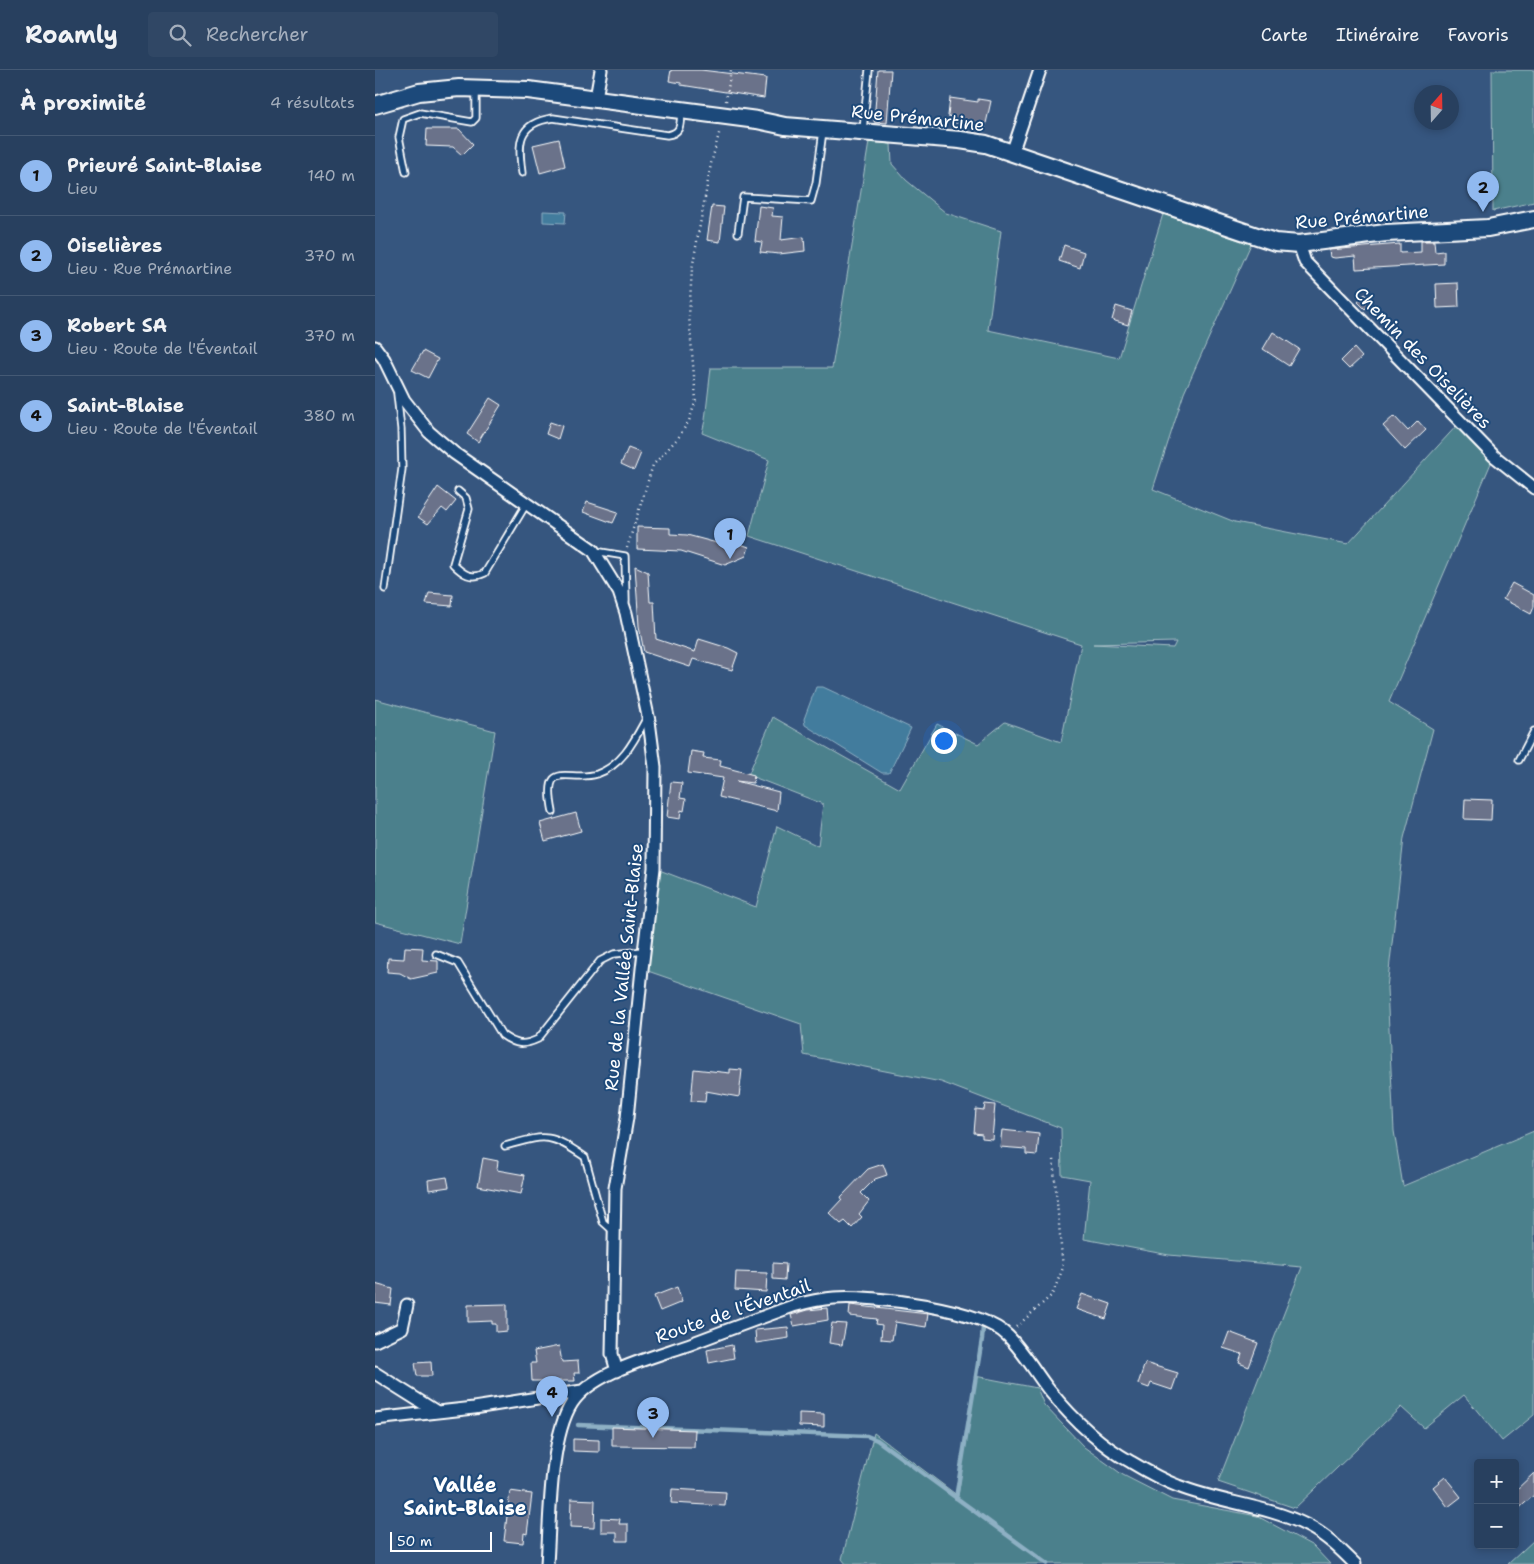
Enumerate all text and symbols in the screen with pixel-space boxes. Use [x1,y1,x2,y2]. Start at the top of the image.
search box [148,12,498,57]
text: Roamly [25,19,118,51]
icon: search [166,21,194,49]
text: Rechercher [206,22,309,47]
text: Carte [1261,23,1308,47]
text: Itinéraire [1336,23,1420,47]
text: Favoris [1448,23,1509,47]
north arrow [1414,85,1459,130]
text: À proximité [20,89,146,117]
text: 4 résultats [270,92,355,113]
street label: Rue Prémartine [850,99,986,137]
text: Prieuré Saint-Blaise [67,153,262,178]
text: 1 [32,165,40,186]
text: 140 m [308,165,355,186]
pin: 2 [1467,171,1499,212]
text: Lieu [67,178,98,199]
street label: Rue Prémartine [1294,199,1430,235]
text: Oiselières [67,233,162,258]
text: 2 [30,245,42,266]
text: 370 m [304,245,355,266]
text: Lieu · Rue Prémartine [67,258,232,279]
street label: Chemin des Oiselières [1349,282,1497,434]
text: Robert SA [67,313,167,338]
text: 3 [30,325,42,346]
text: 370 m [304,325,355,346]
text: Lieu · Route de l'Éventail [67,338,258,359]
text: Saint-Blaise [67,393,184,418]
text: 4 [30,405,42,426]
text: 380 m [303,405,355,426]
text: Lieu · Route de l'Éventail [67,418,258,439]
pin: 1 [714,518,746,559]
your location [931,728,957,754]
street label: Rue de la Vallée Saint-Blaise [599,842,649,1092]
street label: Route de l'Éventail [652,1273,814,1349]
pin: 4 [536,1376,568,1417]
pin: 3 [637,1397,669,1438]
map controls [1474,1459,1519,1549]
button: + [1474,1459,1519,1504]
district label: Vallée Saint-Blaise [403,1472,527,1521]
button: − [1474,1504,1519,1549]
scale bar [390,1529,493,1552]
text: 50 m [397,1532,432,1550]

